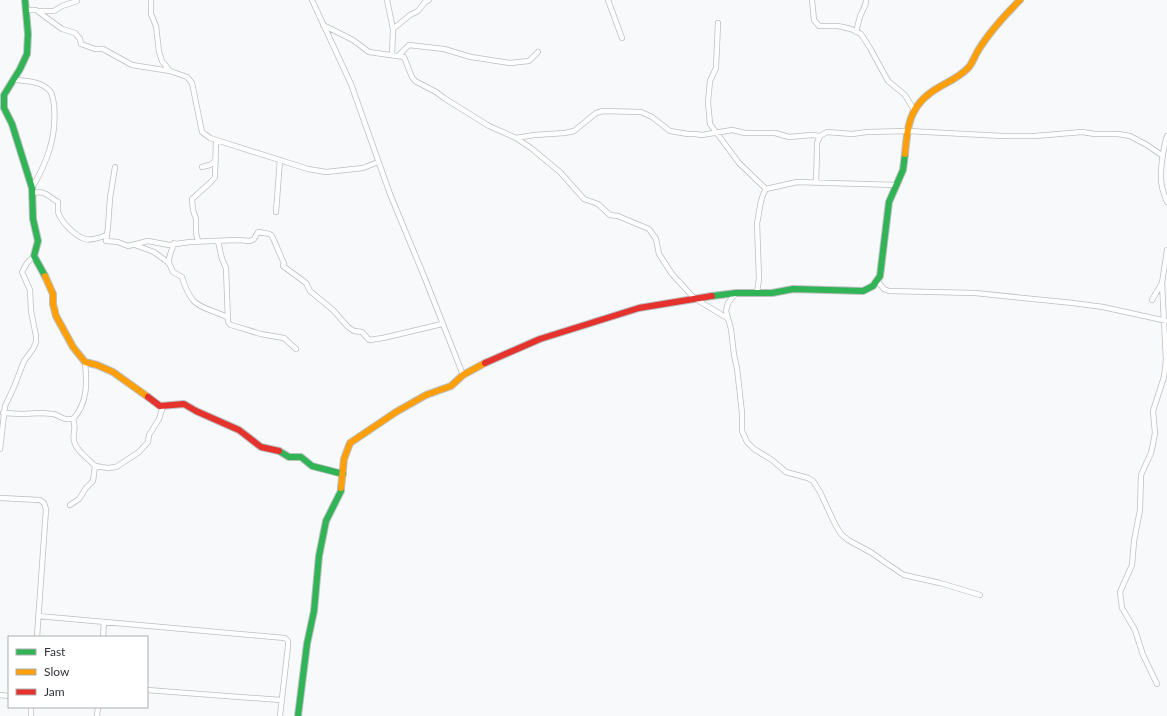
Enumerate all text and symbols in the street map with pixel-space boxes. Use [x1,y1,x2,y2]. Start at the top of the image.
legend [8,636,148,708]
text: Fast [44,644,66,659]
text: Slow [44,664,70,679]
text: Jam [44,684,65,699]

